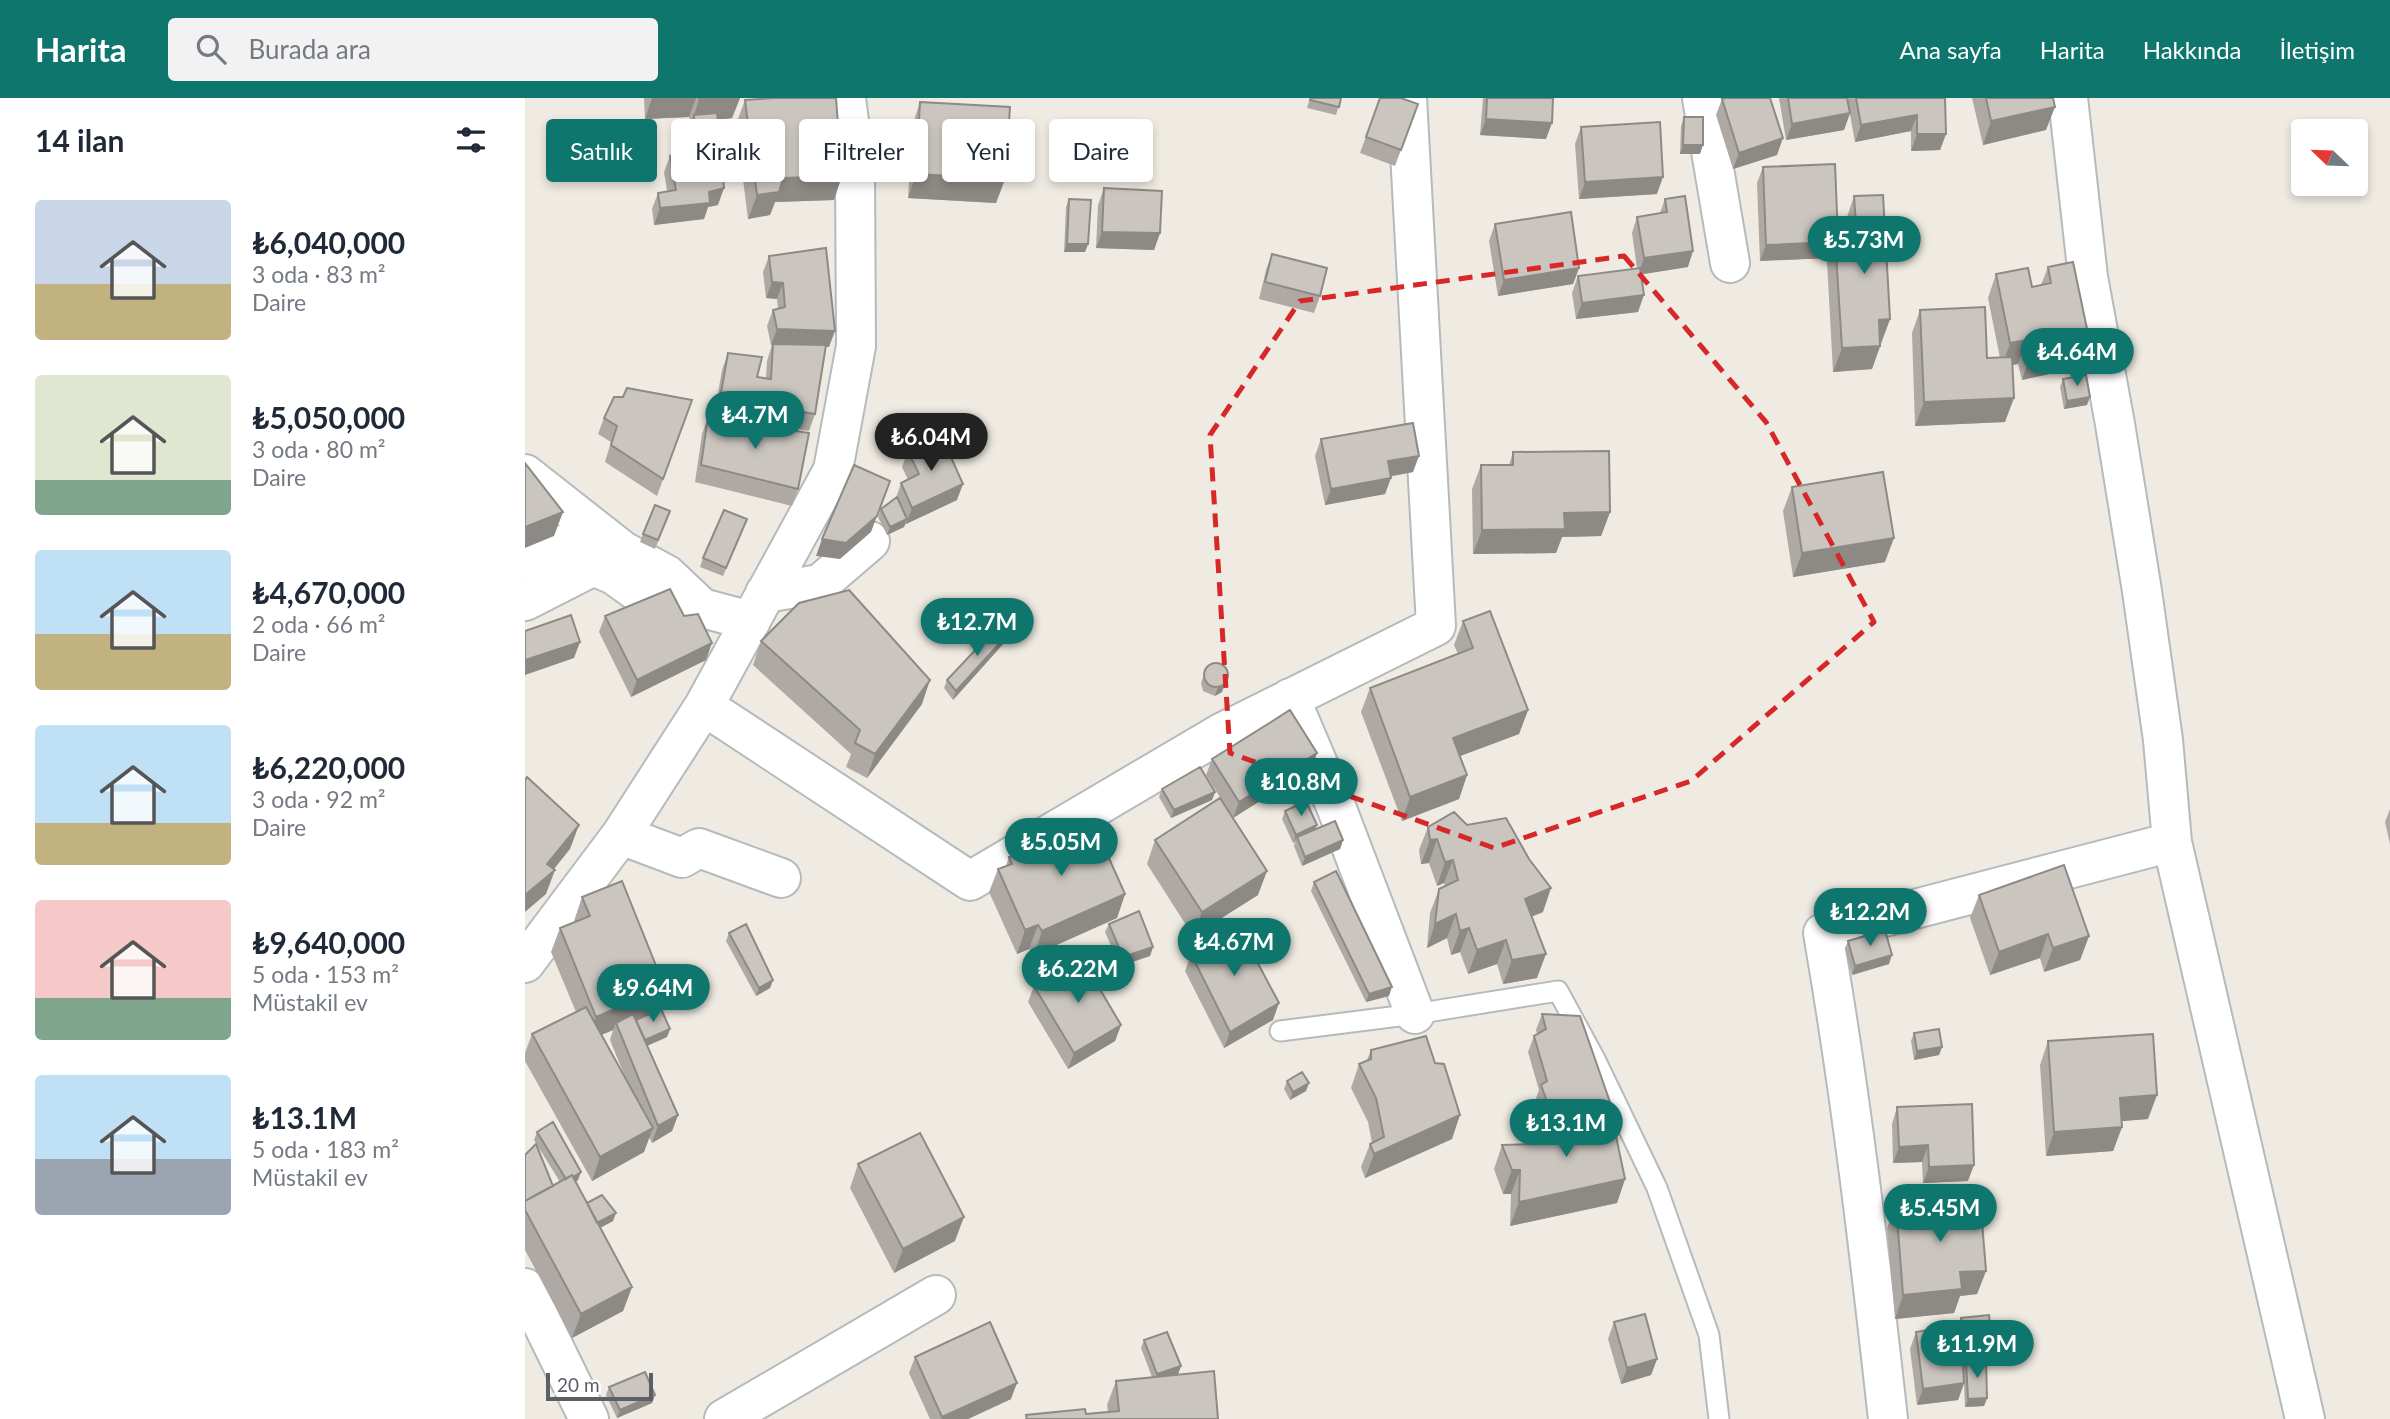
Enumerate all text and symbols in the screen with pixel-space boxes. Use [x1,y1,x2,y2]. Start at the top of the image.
search box [168,18,658,81]
text: Harita [35,29,126,69]
icon: search [192,30,230,68]
text: Burada ara [248,33,371,65]
text: Ana sayfa [1899,35,2002,64]
text: Harita [2040,35,2105,64]
text: Hakkında [2143,35,2242,64]
text: İletişim [2280,35,2355,64]
chip: Satılık [546,119,657,182]
chip: Kiralık [671,119,785,182]
chip: Filtreler [799,119,928,182]
chip: Yeni [942,119,1035,182]
chip: Daire [1049,119,1153,182]
north arrow [2291,119,2368,196]
map controls [2291,119,2368,196]
icon: filters [452,121,490,159]
text: 14 ilan [35,122,124,158]
pin: ₺5.73M [1807,216,1921,276]
text: ₺6,040,000 [252,224,405,260]
text: ₺5.73M [1824,225,1904,253]
icon: home [91,228,175,312]
text: 3 oda · 83 m² [252,260,386,288]
text: Daire [252,288,306,316]
pin: ₺4.64M [2020,328,2134,388]
text: ₺4.64M [2037,337,2117,365]
pin: ₺4.7M [706,392,804,451]
text: ₺5,050,000 [252,399,405,435]
text: ₺4.7M [721,400,789,428]
icon: home [91,403,175,487]
pin: ₺6.04M [874,414,988,473]
text: ₺6.04M [891,422,971,450]
text: 3 oda · 80 m² [252,435,386,463]
text: Daire [252,463,306,491]
text: ₺4,670,000 [252,574,405,610]
icon: home [91,578,175,662]
pin: ₺12.7M [920,598,1034,658]
text: ₺12.7M [937,607,1017,635]
text: 2 oda · 66 m² [252,610,386,638]
text: Daire [252,638,306,666]
text: ₺6,220,000 [252,749,405,785]
icon: home [91,753,175,837]
pin: ₺10.8M [1244,758,1358,818]
text: ₺10.8M [1261,767,1341,795]
text: 3 oda · 92 m² [252,785,386,813]
text: Daire [252,813,306,841]
pin: ₺5.05M [1004,818,1118,878]
text: ₺5.05M [1021,827,1101,855]
pin: ₺12.2M [1813,888,1927,948]
text: ₺12.2M [1830,897,1910,925]
pin: ₺4.67M [1177,918,1291,978]
text: ₺9,640,000 [252,924,405,960]
text: ₺4.67M [1194,927,1274,955]
icon: home [91,928,175,1012]
pin: ₺6.22M [1021,946,1135,1005]
text: ₺6.22M [1038,954,1118,982]
text: 5 oda · 153 m² [252,960,399,988]
pin: ₺9.64M [596,964,710,1024]
text: ₺9.64M [613,973,693,1001]
text: Müstakil ev [252,988,368,1016]
text: ₺13.1M [252,1099,357,1135]
pin: ₺13.1M [1509,1100,1623,1159]
icon: home [91,1103,175,1187]
text: ₺13.1M [1526,1108,1606,1136]
text: 5 oda · 183 m² [252,1135,399,1163]
text: Müstakil ev [252,1163,368,1191]
pin: ₺5.45M [1883,1184,1997,1244]
text: ₺5.45M [1900,1193,1980,1221]
pin: ₺11.9M [1920,1320,2034,1380]
text: ₺11.9M [1937,1329,2017,1357]
scale bar [546,1370,653,1402]
text: 20 m [557,1373,600,1396]

